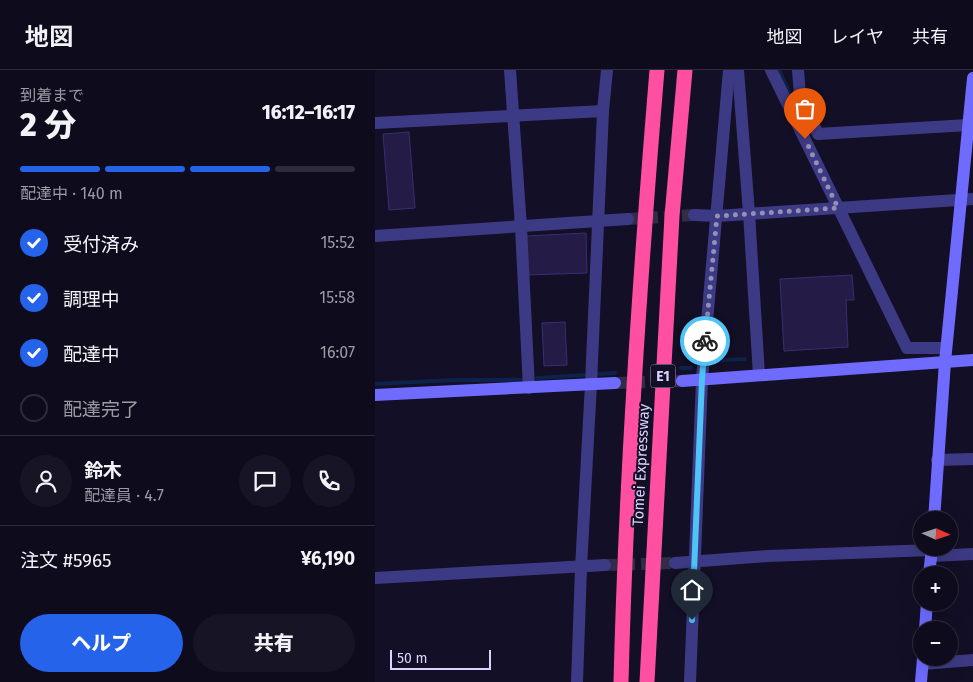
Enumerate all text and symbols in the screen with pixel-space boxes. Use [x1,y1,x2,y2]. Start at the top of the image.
text: 地図 [25,23,73,51]
text: 地図 [767,26,803,48]
text: レイヤ [831,26,884,48]
text: 共有 [912,26,948,48]
text: 到着まで [20,86,84,105]
pin [784,88,826,139]
icon: bag [791,95,819,123]
text: 16:12–16:17 [262,101,355,124]
text: 2 分 [20,106,76,144]
text: 配達中 · 140 m [20,184,123,203]
icon: check [20,229,48,257]
text: 受付済み [63,233,139,256]
text: 15:52 [320,233,355,252]
icon: check [20,284,48,312]
text: 調理中 [63,288,120,311]
text: 15:58 [319,288,355,307]
courier [680,316,730,366]
icon: bike [691,327,719,355]
icon: check [20,339,48,367]
text: 配達中 [63,343,120,366]
text: 16:07 [320,343,355,362]
road number: E1 [651,364,675,388]
text: 配達完了 [63,398,139,421]
street label: Tomei Expressway [629,403,653,527]
button: person [20,455,72,507]
button: chat [239,455,291,507]
button: phone [303,455,355,507]
text: 鈴木 [84,459,122,482]
text: 配達員 · 4.7 [84,486,164,505]
north arrow [913,511,957,556]
map controls [913,511,958,666]
text: ¥6,190 [301,547,355,570]
text: 注文 #5965 [20,549,112,572]
button: + [913,566,958,611]
pin [671,569,713,620]
icon: home [678,576,706,604]
button: ヘルプ [20,614,183,672]
button: 共有 [193,614,355,672]
button: − [913,621,958,666]
scale bar [390,647,491,670]
text: 50 m [397,650,428,667]

